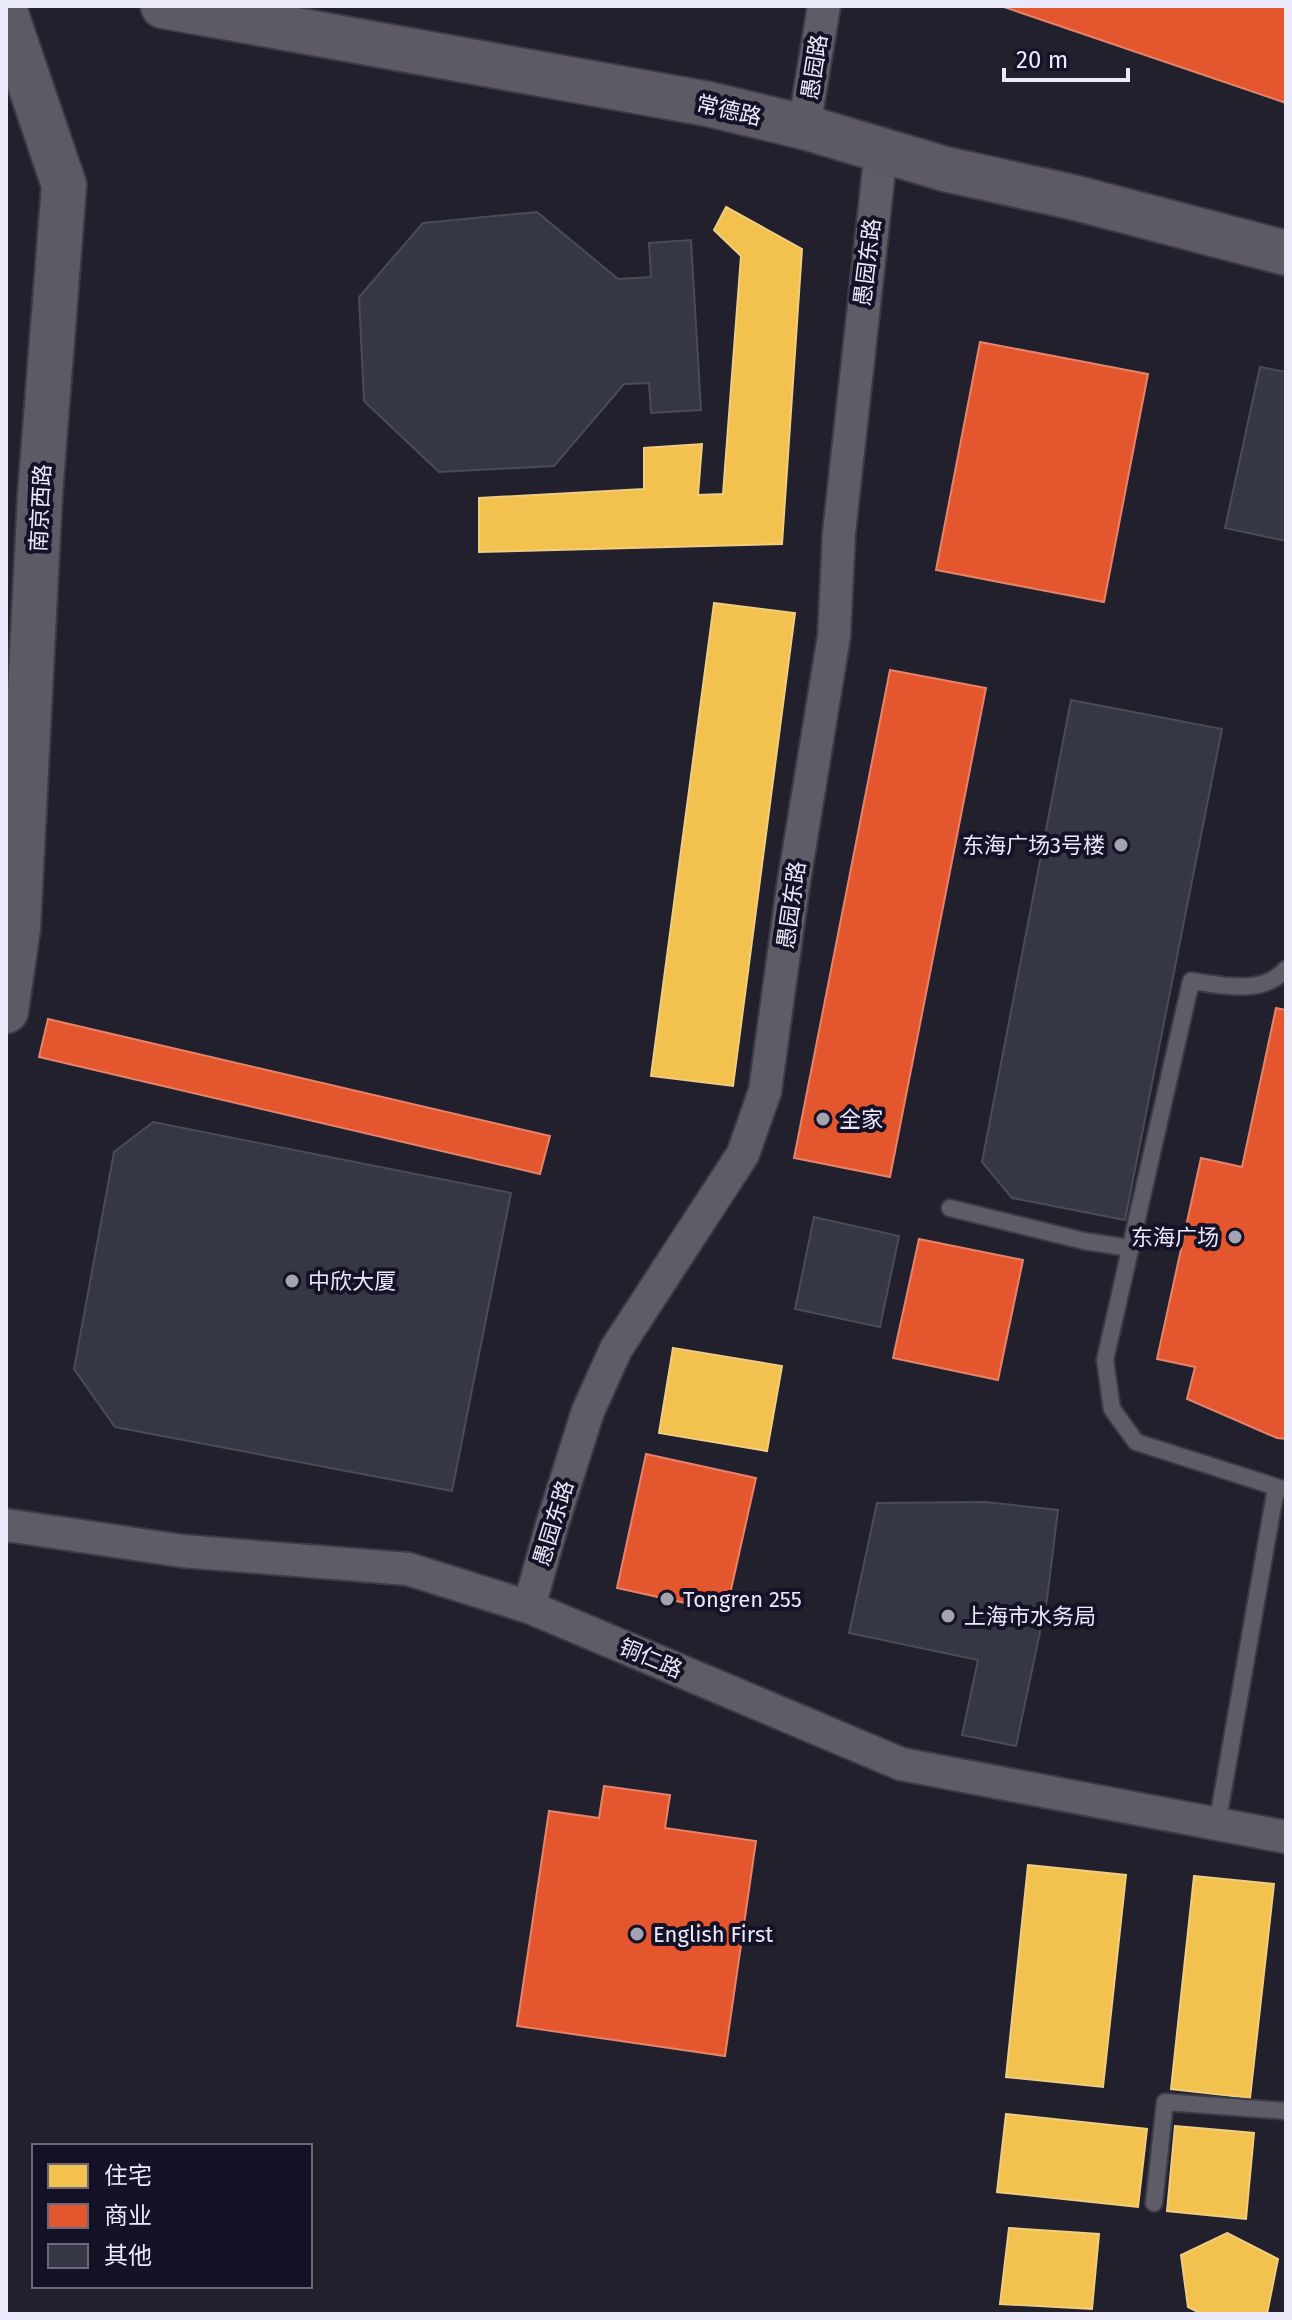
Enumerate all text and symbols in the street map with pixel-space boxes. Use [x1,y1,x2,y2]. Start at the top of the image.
street label: 愚园路 [796,32,833,102]
scale bar [1004,32,1128,82]
text: 20 m [1016,46,1068,74]
street label: 常德路 [694,90,764,131]
street label: 愚园东路 [849,217,886,307]
street label: 南京西路 [25,463,56,553]
place label: 东海广场3号楼 [962,832,1105,859]
marker: 东海广场3号楼 [1112,836,1130,854]
street label: 愚园东路 [772,860,811,951]
place label: 全家 [839,1106,883,1133]
marker: 全家 [814,1110,832,1128]
place label: 东海广场 [1131,1224,1219,1251]
marker: 东海广场 [1226,1228,1244,1246]
place label: 中欣大厦 [308,1268,396,1295]
marker: 中欣大厦 [283,1272,301,1290]
street label: 愚园东路 [528,1477,579,1569]
place label: Tongren 255 [683,1586,802,1613]
marker: Tongren 255 [658,1590,676,1608]
place label: 上海市水务局 [964,1603,1096,1630]
marker: 上海市水务局 [939,1607,957,1625]
street label: 铜仁路 [615,1633,686,1684]
place label: English First [653,1921,773,1948]
marker: English First [628,1925,646,1943]
legend [32,2144,312,2288]
text: 住宅 [104,2162,152,2190]
text: 商业 [104,2202,152,2230]
text: 其他 [104,2242,152,2270]

